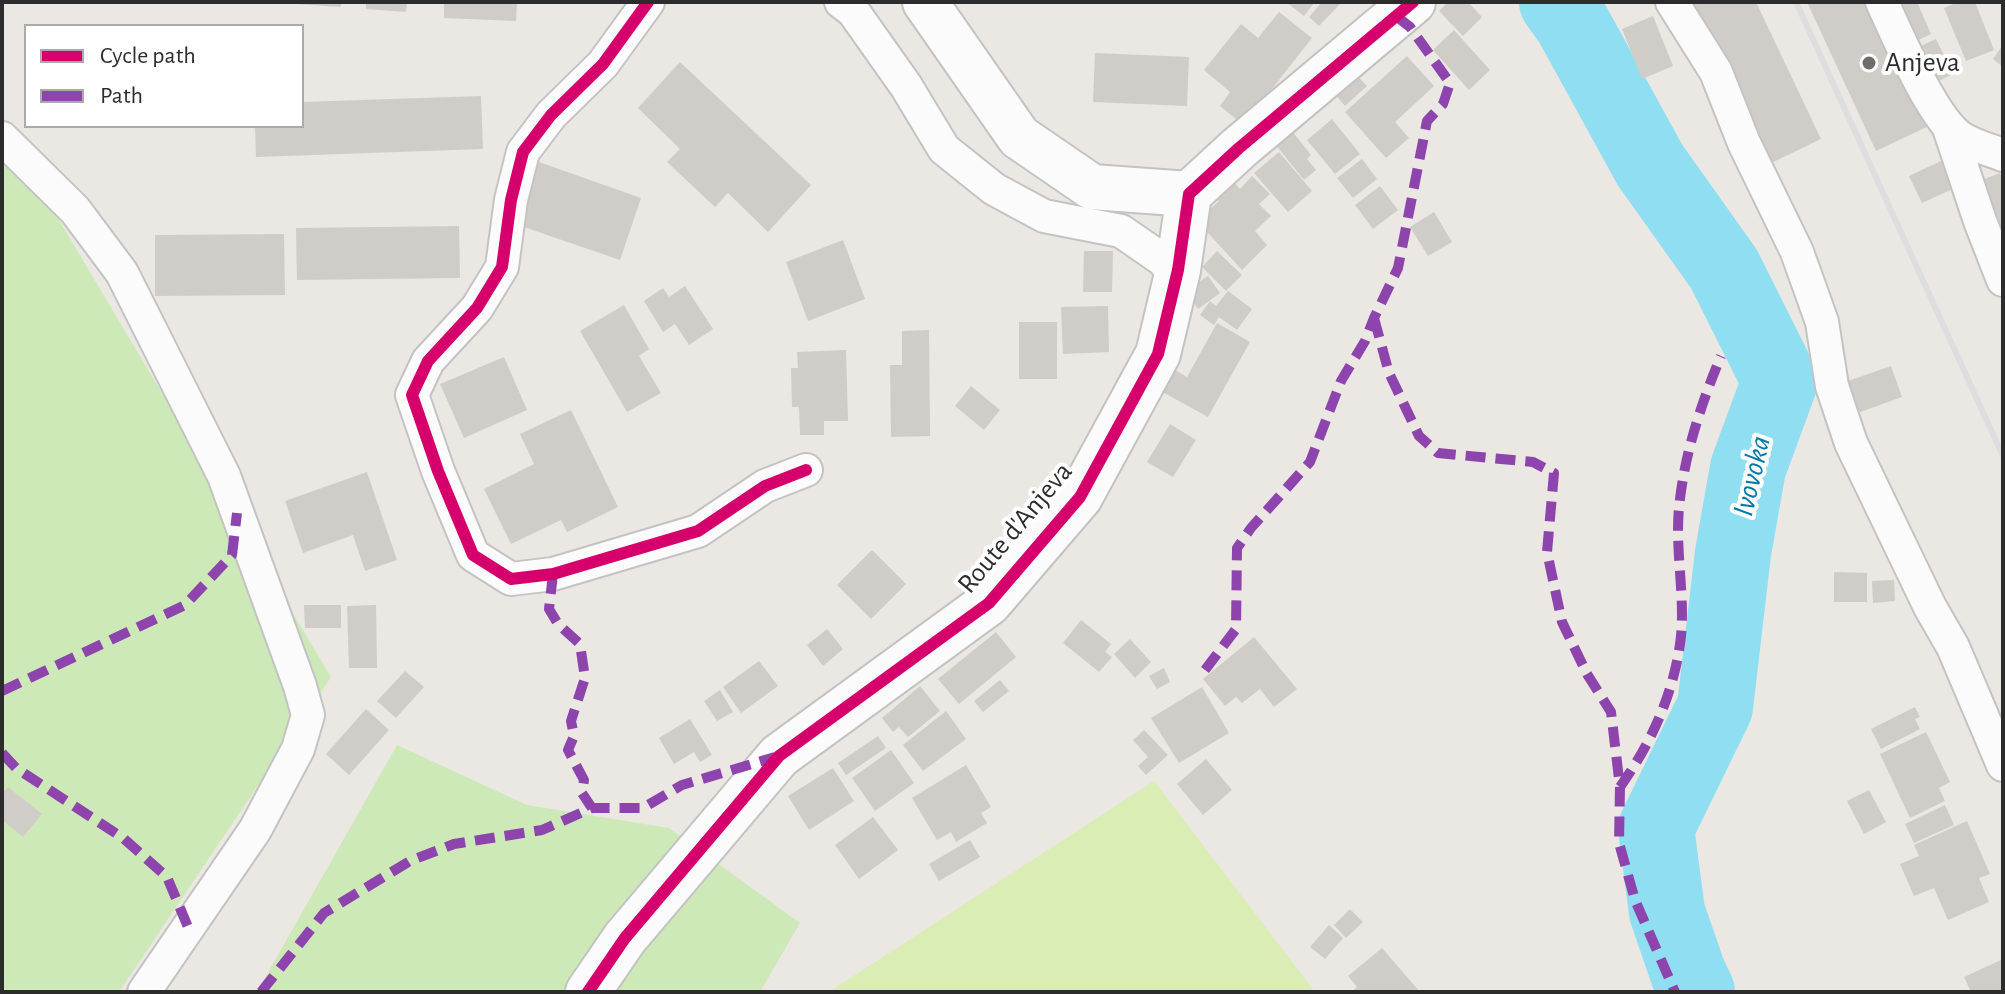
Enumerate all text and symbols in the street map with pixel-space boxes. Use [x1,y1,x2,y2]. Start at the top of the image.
legend [24,24,304,128]
text: Cycle path [100,44,196,68]
place label: Anjeva [1885,46,1960,80]
marker: Anjeva [1860,54,1878,72]
text: Path [100,84,143,108]
water label: Ivovoka [1725,432,1779,520]
street label: Route d'Anjeva [950,455,1080,601]

